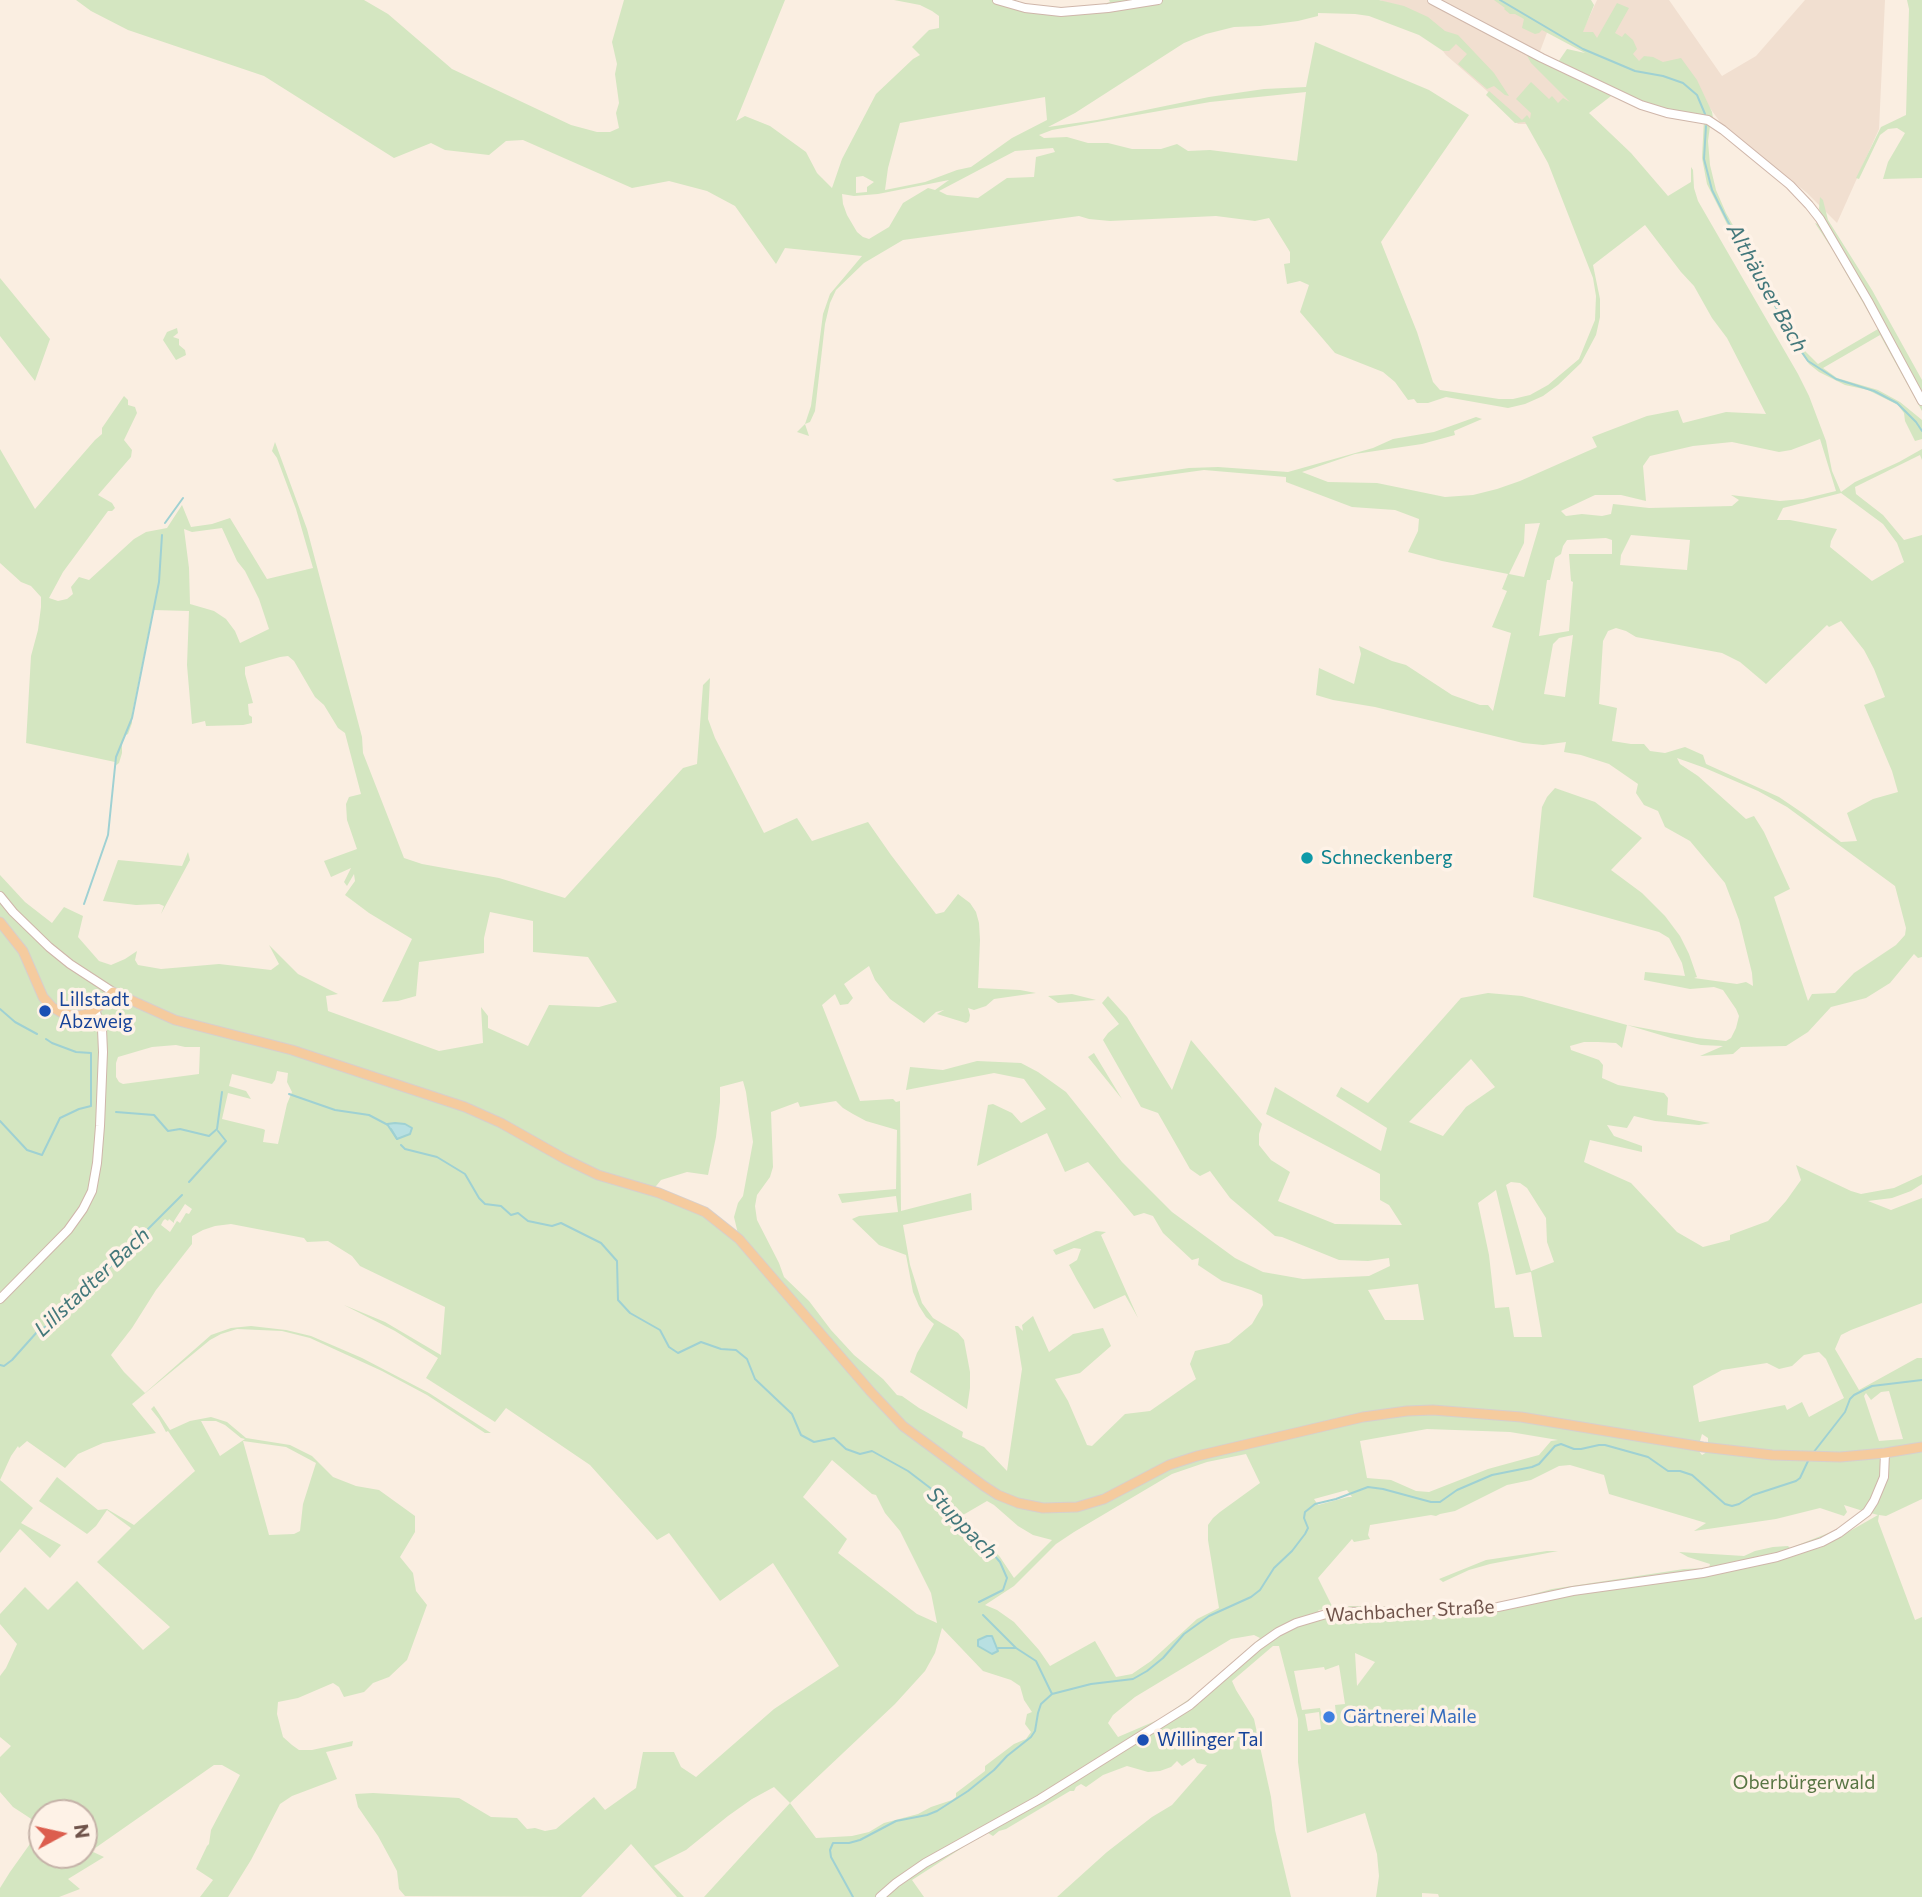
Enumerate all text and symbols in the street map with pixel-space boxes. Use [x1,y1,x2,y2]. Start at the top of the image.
water label: Althäuser Bach [1721,219,1813,357]
place label: Schneckenberg [1321,847,1453,869]
marker: Schneckenberg [1299,850,1315,866]
place label: Lillstadt Abzweig [59,989,133,1033]
marker: Lillstadt Abzweig [37,1003,53,1019]
water label: Lillstadter Bach [29,1222,155,1342]
water label: Stuppach [921,1482,1003,1564]
street label: Wachbacher Straße [1325,1595,1495,1627]
place label: Gärtnerei Maile [1343,1706,1477,1728]
marker: Gärtnerei Maile [1321,1709,1337,1725]
place label: Willinger Tal [1157,1729,1263,1751]
marker: Willinger Tal [1135,1732,1151,1748]
park label: Oberbürgerwald [1733,1772,1875,1794]
north arrow [28,1799,98,1869]
text: N [70,1823,95,1840]

